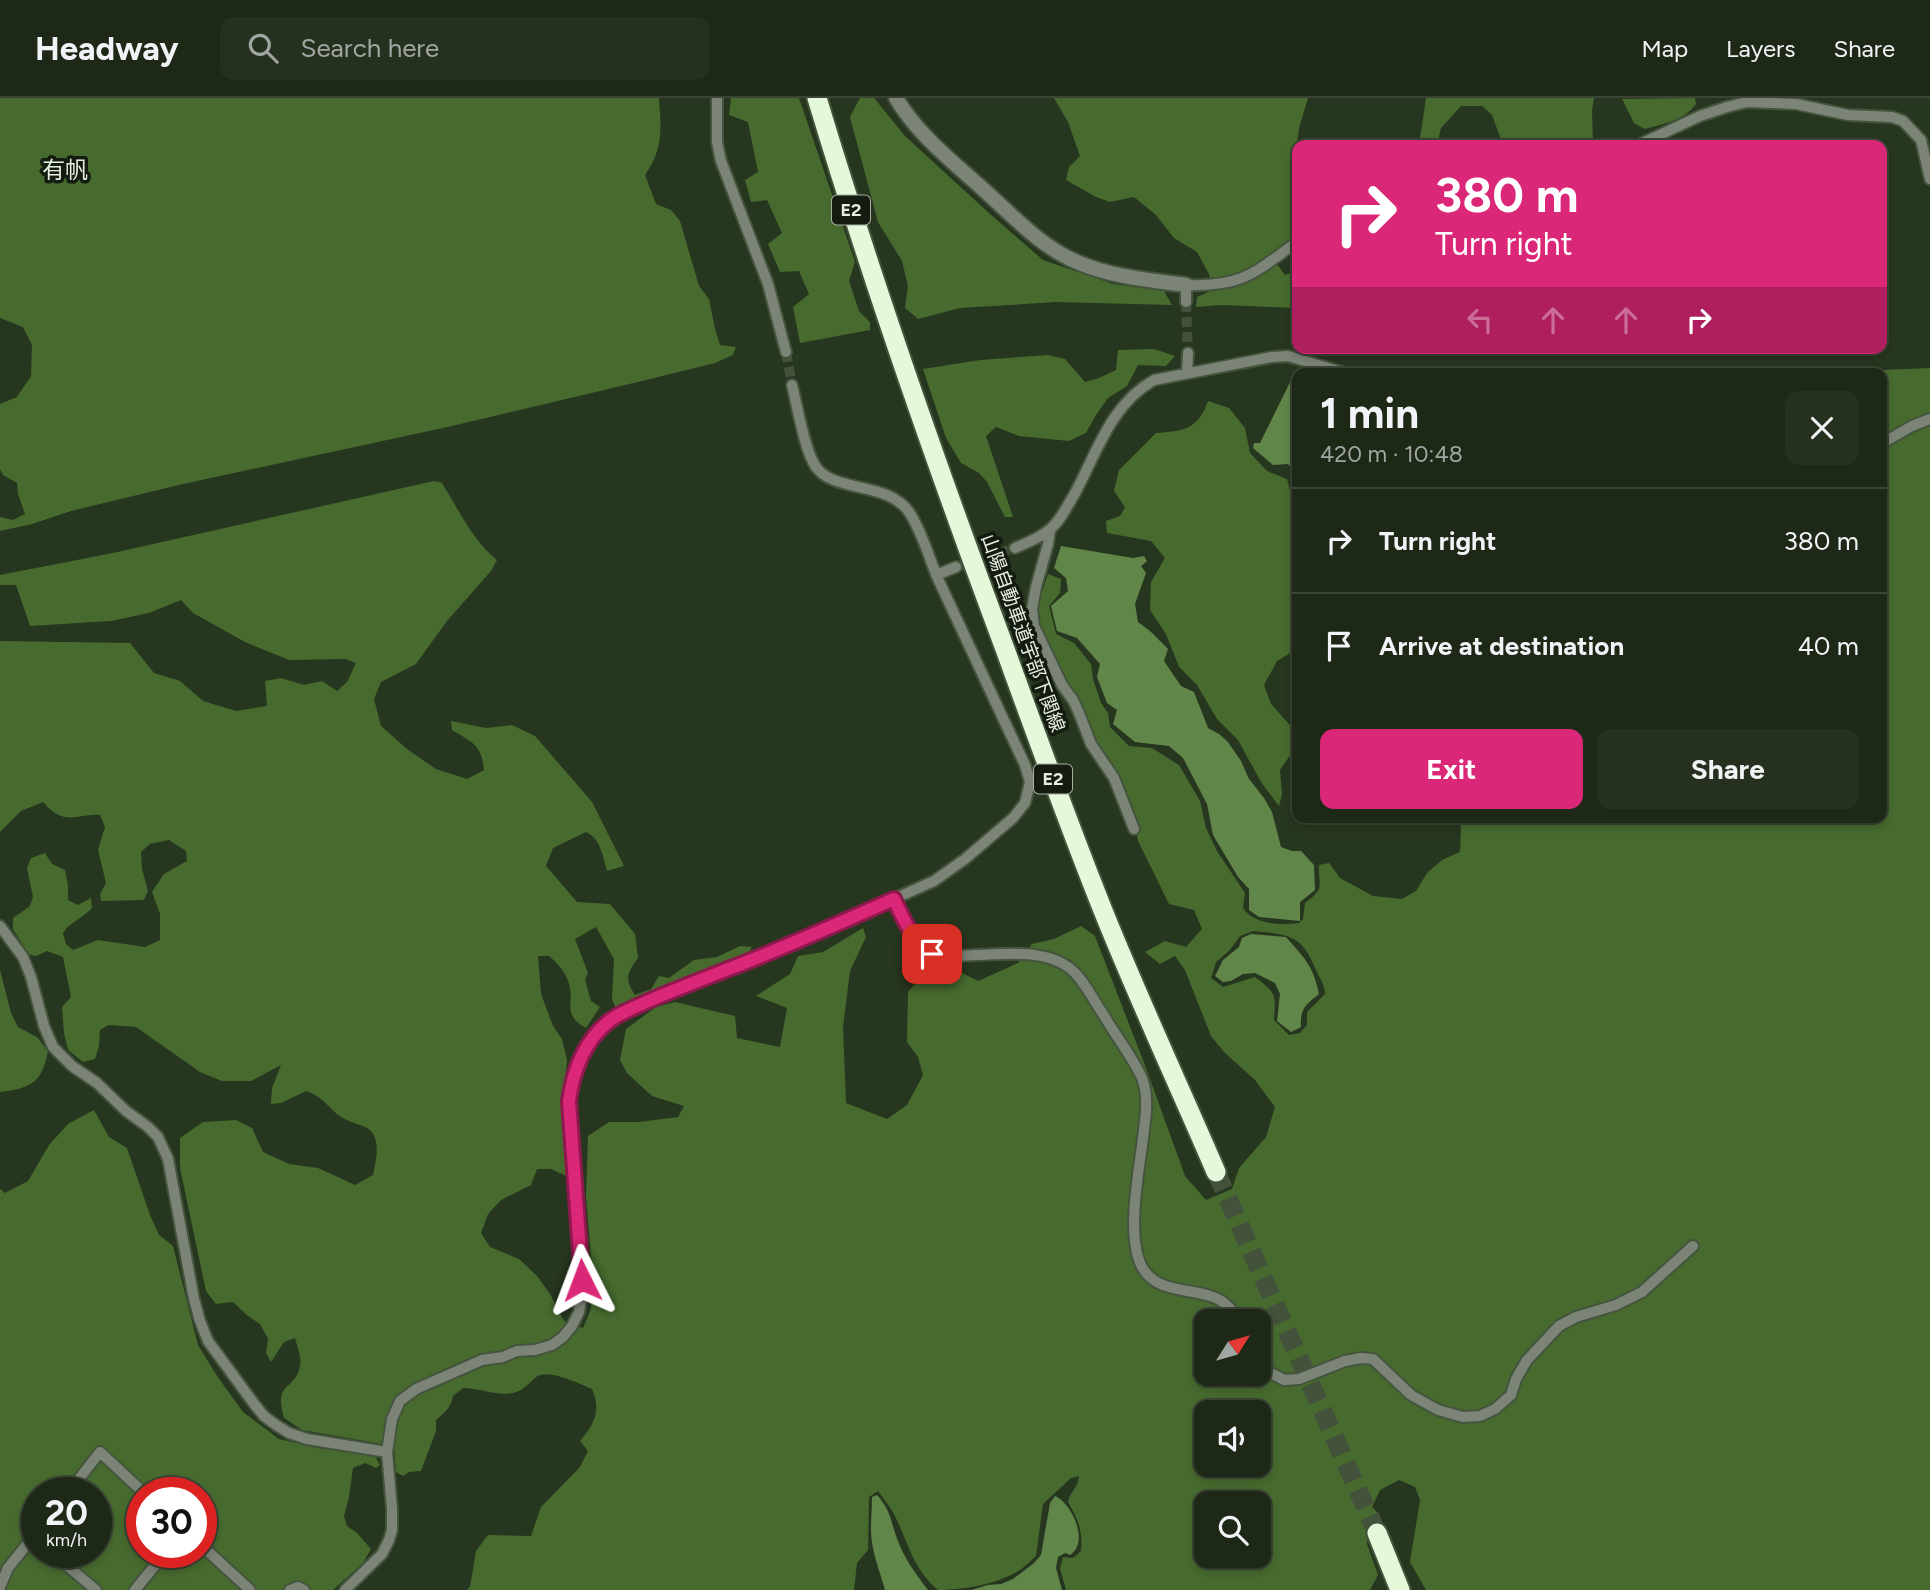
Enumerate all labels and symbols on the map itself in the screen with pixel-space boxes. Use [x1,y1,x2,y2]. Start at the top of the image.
district label: 有帆 [42,156,88,184]
road number: E2 [832,196,870,225]
street label: 山陽自動車道宇部下関線 [976,531,1070,735]
road number: E2 [1034,764,1072,794]
pin [902,924,962,984]
position arrow [545,1243,619,1317]
north arrow [1194,1309,1270,1386]
speed limit sign: 30 [126,1477,217,1568]

